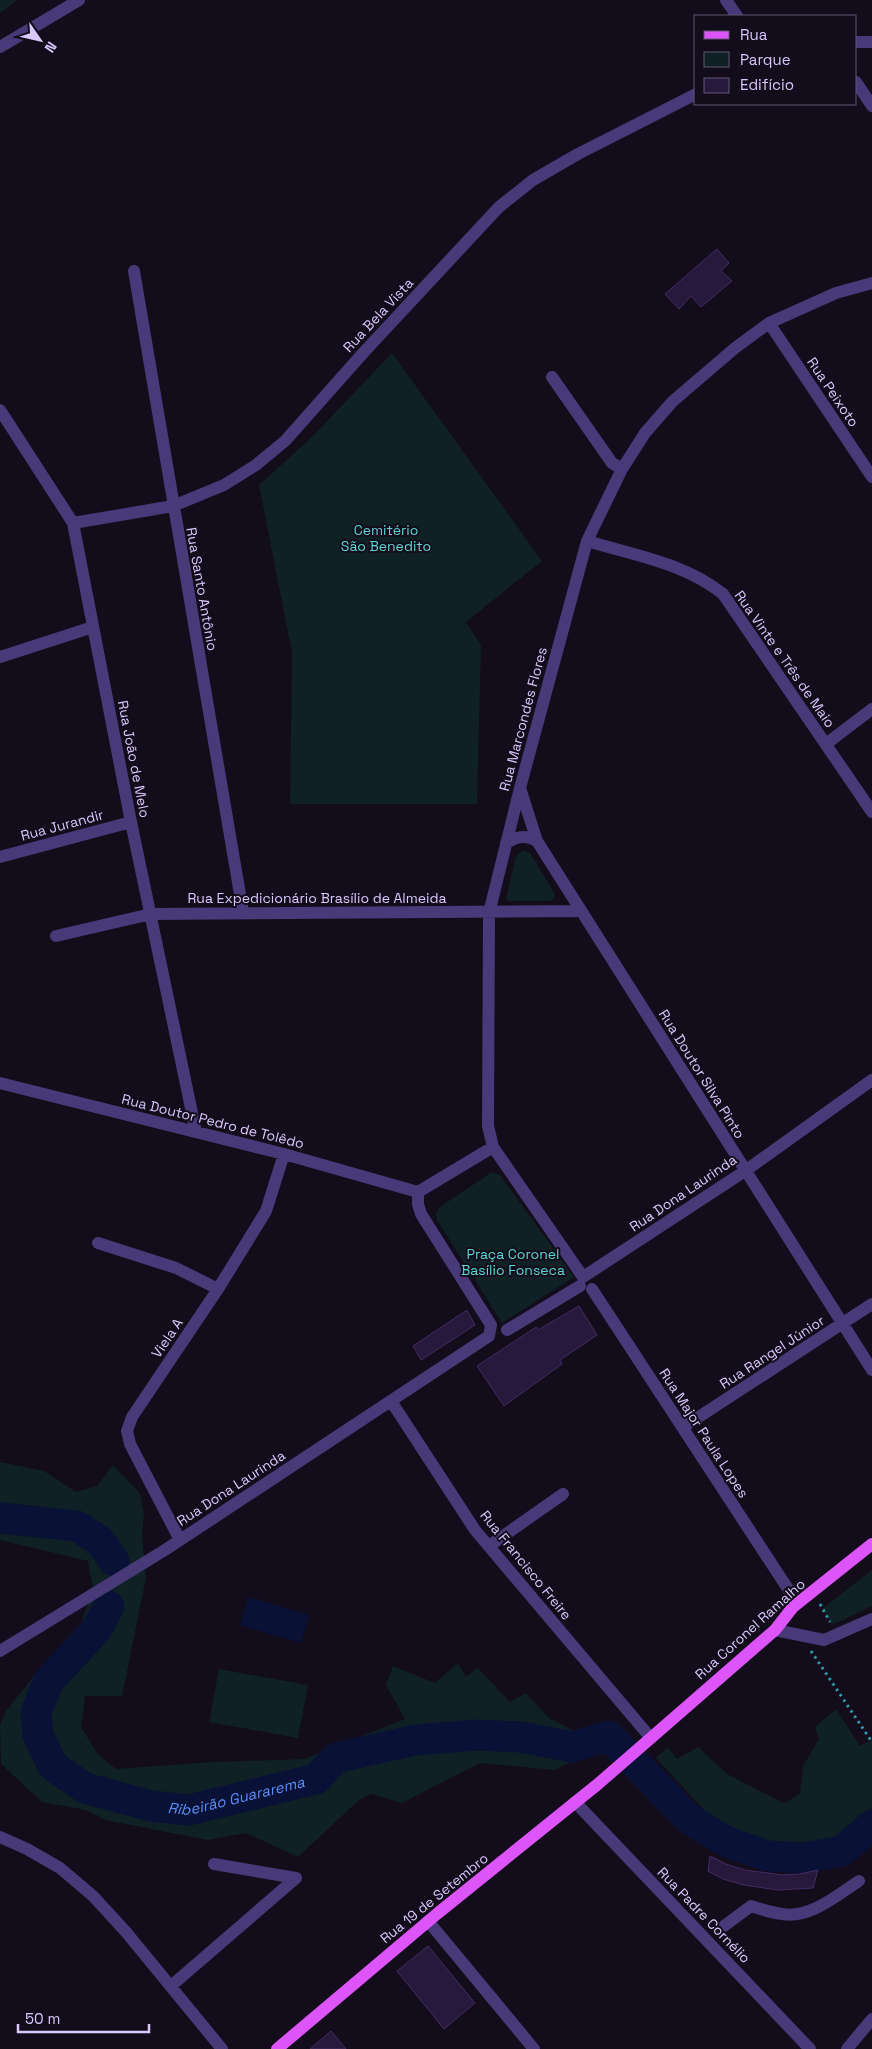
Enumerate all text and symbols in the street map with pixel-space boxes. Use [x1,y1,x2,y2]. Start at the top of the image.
north arrow [15,15,65,65]
legend [694,15,857,105]
text: Rua [740,25,768,44]
text: N [41,38,61,56]
text: Parque [740,50,791,69]
text: Edifício [740,75,794,94]
street label: Rua Bela Vista [339,274,417,356]
street label: Rua Peixoto [803,354,863,430]
park label: Cemitério São Benedito [341,521,431,555]
street label: Rua Santo Antônio [182,526,222,652]
street label: Rua Vinte e Três de Maio [731,587,839,731]
street label: Rua Marcondes Flores [495,645,551,793]
street label: Rua João de Melo [114,699,154,819]
street label: Rua Jurandir [19,805,105,845]
street label: Rua Expedicionário Brasílio de Almeida [187,889,447,907]
street label: Rua Doutor Silva Pinto [655,1006,749,1142]
street label: Rua Doutor Pedro de Tolêdo [120,1090,306,1152]
street label: Rua Dona Laurinda [626,1150,740,1236]
park label: Praça Coronel Basílio Fonseca [461,1245,565,1279]
street label: Rua Rangel Júnior [716,1311,828,1393]
street label: Viela A [147,1315,187,1361]
street label: Rua Major Paula Lopes [655,1365,753,1501]
street label: Rua Dona Laurinda [173,1446,289,1530]
street label: Rua Francisco Freire [476,1507,576,1623]
street label: Rua Coronel Ramalho [691,1575,809,1683]
water label: Ribeirão Guararema [167,1772,307,1819]
street label: Rua 19 de Setembro [376,1849,492,1947]
street label: Rua Padre Cornélio [654,1863,754,1967]
scale bar [18,2002,149,2034]
text: 50 m [25,2009,60,2028]

